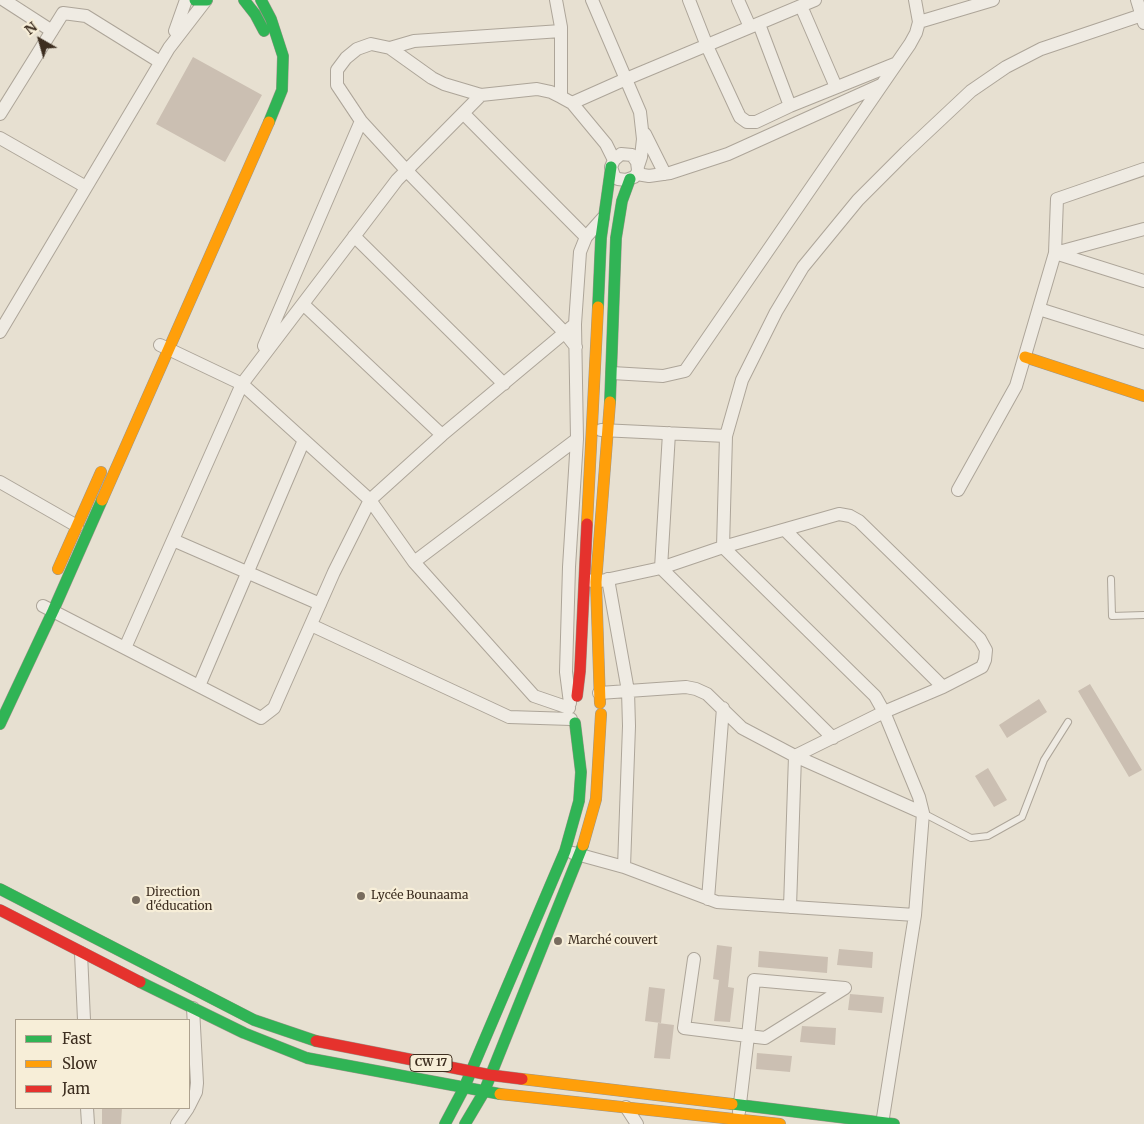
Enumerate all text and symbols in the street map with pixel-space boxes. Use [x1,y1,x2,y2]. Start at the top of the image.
north arrow [15,15,65,65]
text: N [21,18,41,39]
place label: Direction d'éducation [146,886,213,914]
place label: Lycée Bounaama [371,889,468,903]
marker: Lycée Bounaama [355,890,367,902]
marker: Direction d'éducation [130,894,142,906]
place label: Marché couvert [568,934,658,948]
marker: Marché couvert [552,935,564,947]
legend [15,1019,190,1109]
text: Fast [62,1029,92,1048]
text: Slow [62,1054,97,1073]
road number: CW 17 [410,1054,452,1072]
text: Jam [62,1079,90,1098]

